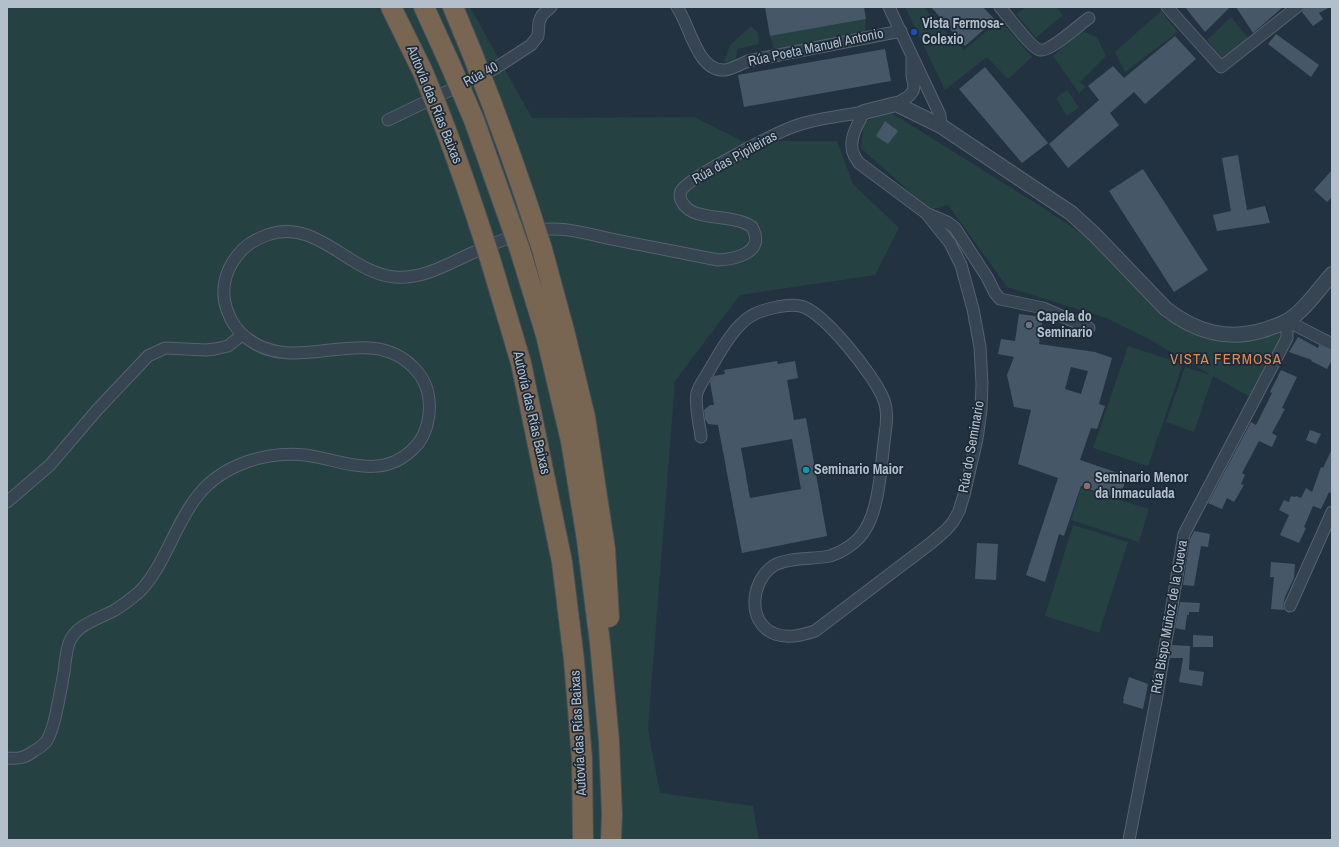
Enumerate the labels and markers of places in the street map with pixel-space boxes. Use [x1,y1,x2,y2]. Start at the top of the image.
place label: Vista Fermosa- Colexio [922,16,1004,48]
marker: Vista Fermosa- Colexio [909,27,919,37]
place label: Capela do Seminario [1037,309,1093,342]
marker: Capela do Seminario [1024,320,1034,330]
place label: Seminario Maior [814,462,903,478]
marker: Seminario Maior [801,465,811,475]
place label: Seminario Menor da Inmaculada [1095,470,1188,502]
marker: Seminario Menor da Inmaculada [1082,481,1092,491]

